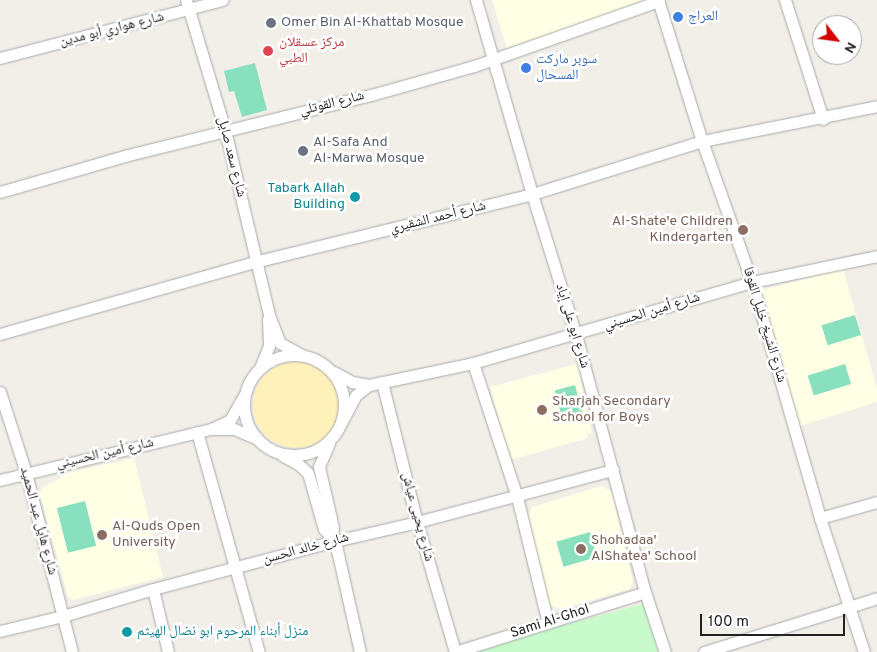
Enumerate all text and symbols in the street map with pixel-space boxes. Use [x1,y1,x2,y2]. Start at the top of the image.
street label: شارع هواري أبو مدين [58,9,166,51]
place label: العراج [688,9,718,25]
marker: العراج [672,11,684,23]
place label: Omer Bin Al-Khattab Mosque [281,15,464,31]
north arrow [812,15,862,65]
marker: Omer Bin Al-Khattab Mosque [265,17,277,29]
place label: مركز عسقلان الطبي [279,35,344,68]
text: N [840,39,859,56]
marker: مركز عسقلان الطبي [261,44,275,58]
place label: سوبر ماركت المسحال [536,52,597,84]
marker: سوبر ماركت المسحال [520,62,532,74]
street label: شارع القوتلي [298,88,366,120]
street label: شارع سعد صايل [213,115,249,199]
place label: Al-Safa And Al-Marwa Mosque [313,135,425,168]
marker: Al-Safa And Al-Marwa Mosque [297,145,309,157]
place label: Tabark Allah Building [267,181,345,213]
marker: Tabark Allah Building [349,191,361,203]
street label: شارع أحمد الشقيري [388,198,488,238]
place label: Al-Shate'e Children Kindergarten [612,214,733,246]
marker: Al-Shate'e Children Kindergarten [737,224,749,236]
street label: شارع الشيخ خليل القوقا [738,265,790,385]
street label: شارع ابو على إياد [551,282,593,370]
street label: شارع أمين الحسيني [602,289,702,335]
place label: Sharjah Secondary School for Boys [552,394,671,427]
marker: Sharjah Secondary School for Boys [536,404,548,416]
street label: شارع أمين الحسيني [54,435,156,473]
street label: شارع هايل عبد الحميد [16,465,60,577]
street label: شارع يحيى عياش [397,470,437,564]
place label: Al-Quds Open University [112,519,200,552]
marker: Al-Quds Open University [96,529,108,541]
street label: شارع خالد الحسن [261,529,351,569]
place label: Shohadaa' AlShatea' School [591,533,697,566]
marker: Shohadaa' AlShatea' School [575,543,587,555]
street label: Sami Al-Ghol [508,601,592,643]
scale bar [702,604,847,636]
text: 100 m [708,613,749,632]
place label: منزل أبناء المرحوم ابو نضال الهيثم [137,624,308,640]
marker: منزل أبناء المرحوم ابو نضال الهيثم [121,626,133,638]

